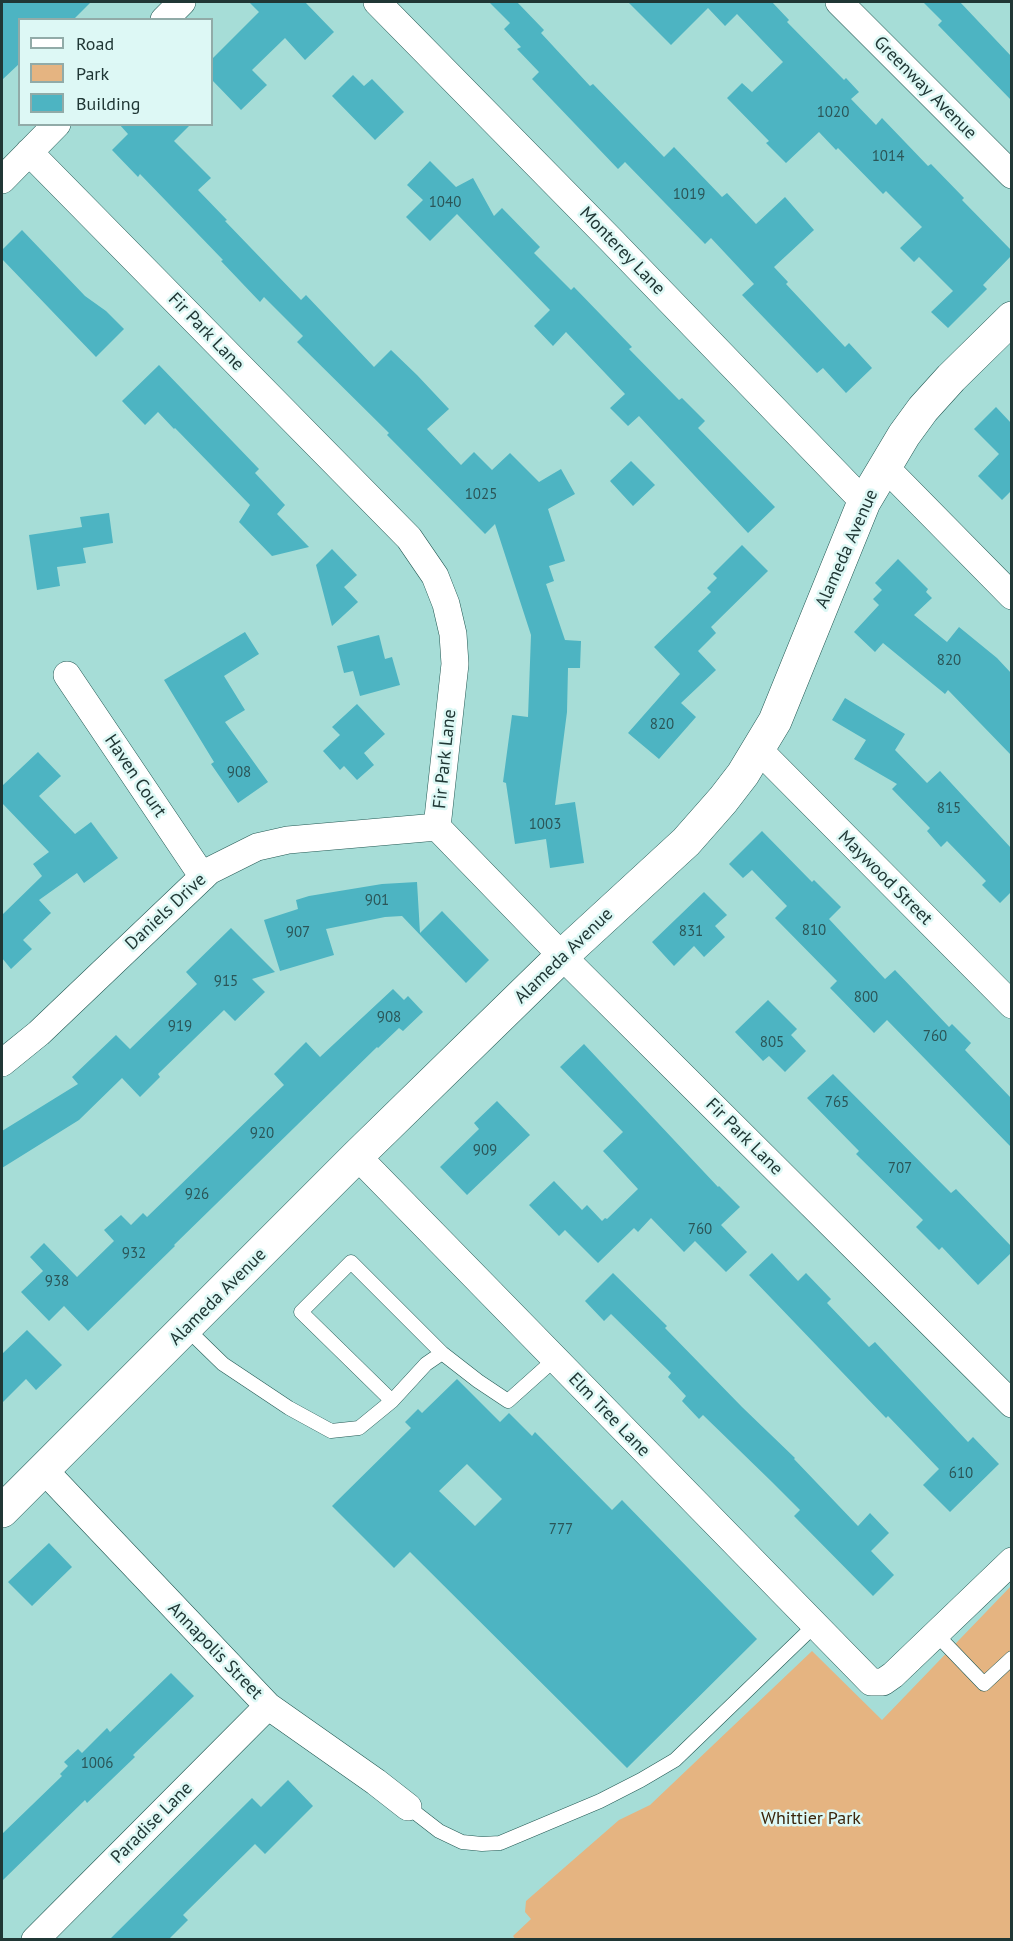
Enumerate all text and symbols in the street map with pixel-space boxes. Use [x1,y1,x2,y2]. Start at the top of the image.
legend [18,18,213,126]
text: Road [76,32,114,55]
street label: Greenway Avenue [869,32,981,144]
text: Park [76,62,109,85]
text: Building [76,92,140,115]
house number: 1020 [817,104,849,122]
house number: 1014 [872,148,904,166]
house number: 1019 [673,186,705,204]
house number: 1040 [429,194,461,212]
street label: Monterey Lane [575,203,669,299]
street label: Fir Park Lane [164,289,248,375]
house number: 1025 [465,486,497,504]
street label: Alameda Avenue [811,486,883,612]
house number: 820 [937,652,961,670]
street label: Fir Park Lane [429,708,461,810]
house number: 820 [650,716,674,734]
street label: Haven Court [99,731,171,821]
house number: 908 [227,764,251,782]
house number: 815 [937,800,961,818]
house number: 1003 [529,816,561,834]
street label: Maywood Street [833,826,937,930]
street label: Daniels Drive [121,869,211,955]
house number: 901 [365,892,389,910]
street label: Alameda Avenue [510,904,618,1008]
house number: 810 [802,922,826,940]
house number: 831 [679,923,703,941]
house number: 907 [286,924,310,942]
house number: 915 [214,973,238,991]
house number: 800 [854,989,878,1007]
house number: 908 [377,1009,401,1027]
house number: 919 [168,1018,192,1036]
house number: 760 [923,1028,947,1046]
house number: 805 [760,1034,784,1052]
street label: Fir Park Lane [701,1094,787,1180]
house number: 765 [825,1094,849,1112]
house number: 920 [250,1125,274,1143]
house number: 909 [473,1142,497,1160]
house number: 707 [888,1160,912,1178]
house number: 926 [185,1186,209,1204]
house number: 760 [688,1221,712,1239]
street label: Alameda Avenue [165,1244,271,1350]
house number: 932 [122,1245,146,1263]
house number: 938 [45,1273,69,1291]
street label: Elm Tree Lane [564,1369,654,1461]
house number: 610 [949,1465,973,1483]
house number: 777 [549,1521,573,1539]
street label: Annapolis Street [163,1598,267,1704]
house number: 1006 [81,1755,113,1773]
street label: Paradise Lane [107,1778,197,1868]
park label: Whittier Park [761,1808,861,1830]

